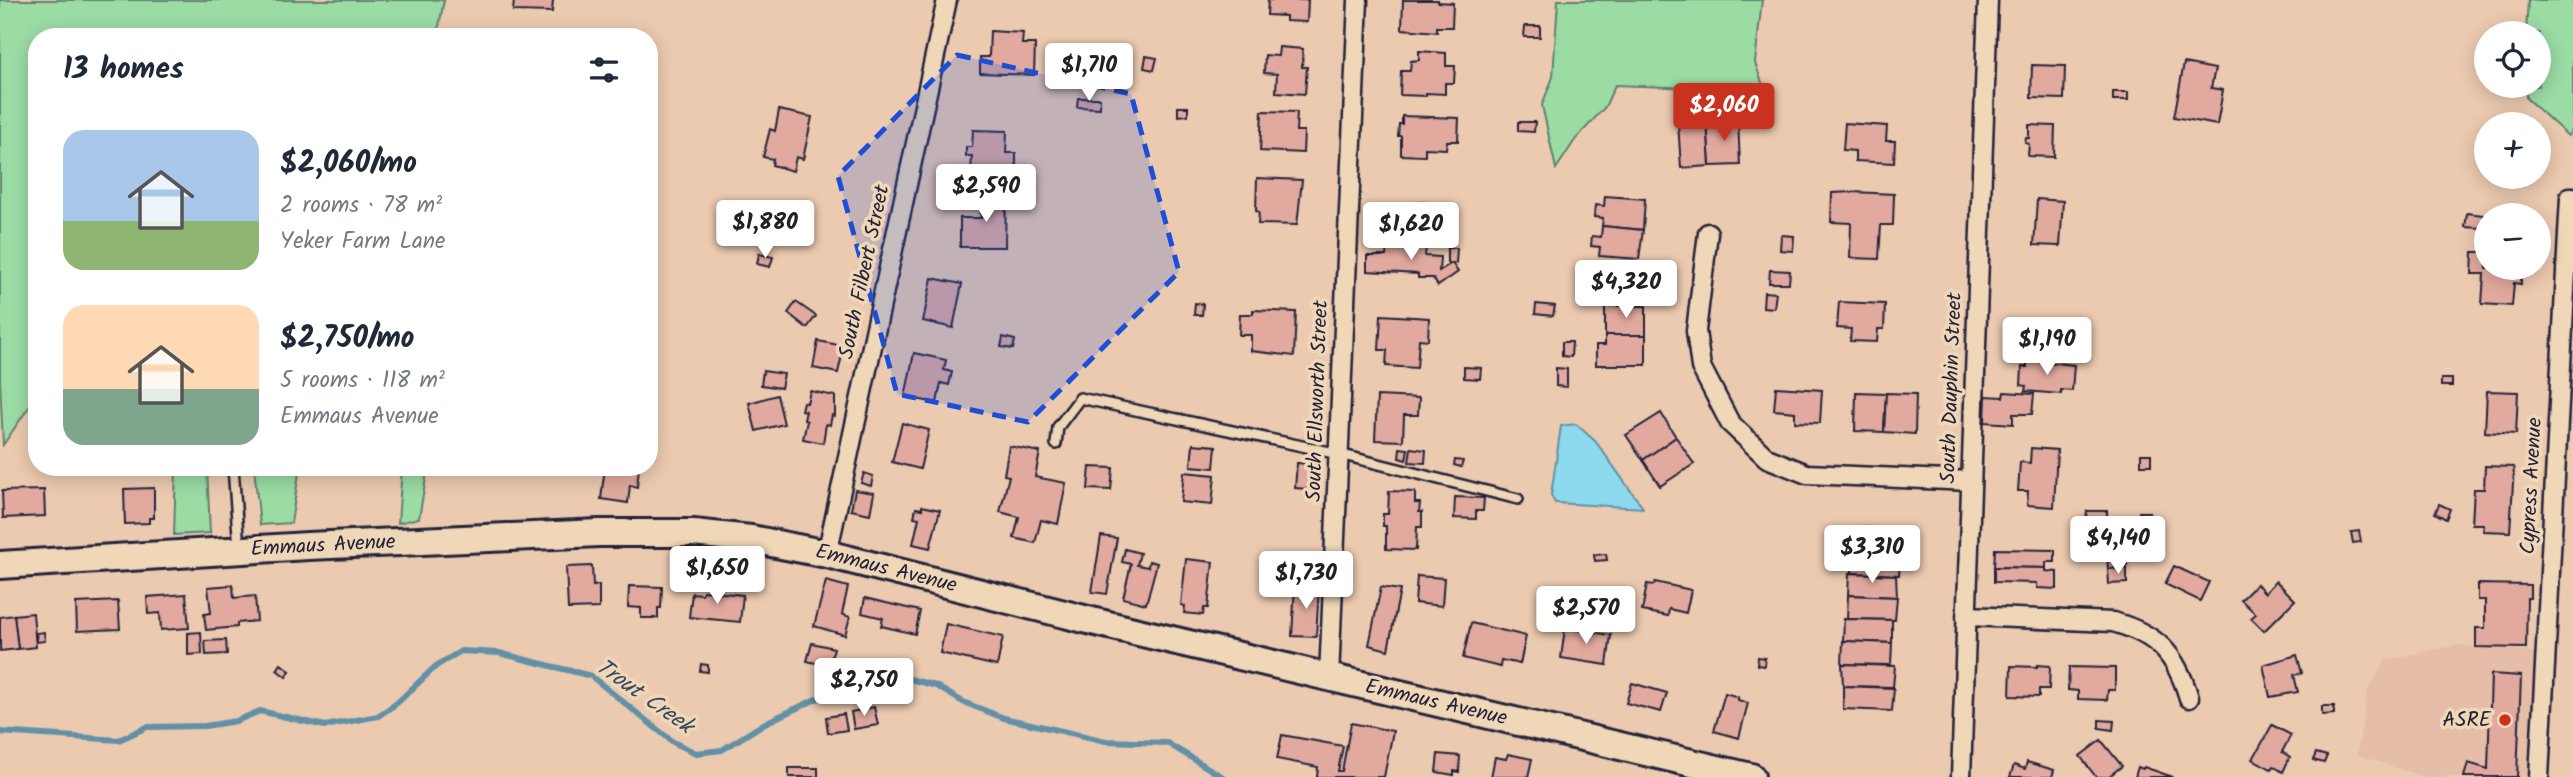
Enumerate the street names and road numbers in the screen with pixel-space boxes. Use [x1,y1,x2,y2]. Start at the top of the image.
street label: South Filbert Street [830,181,900,362]
street label: South Dauphin Street [1932,291,1972,484]
street label: South Ellsworth Street [1298,299,1338,502]
street label: Cypress Avenue [2512,416,2552,555]
street label: Emmaus Avenue [250,526,397,566]
street label: Emmaus Avenue [812,535,961,603]
street label: Emmaus Avenue [1362,671,1511,735]

